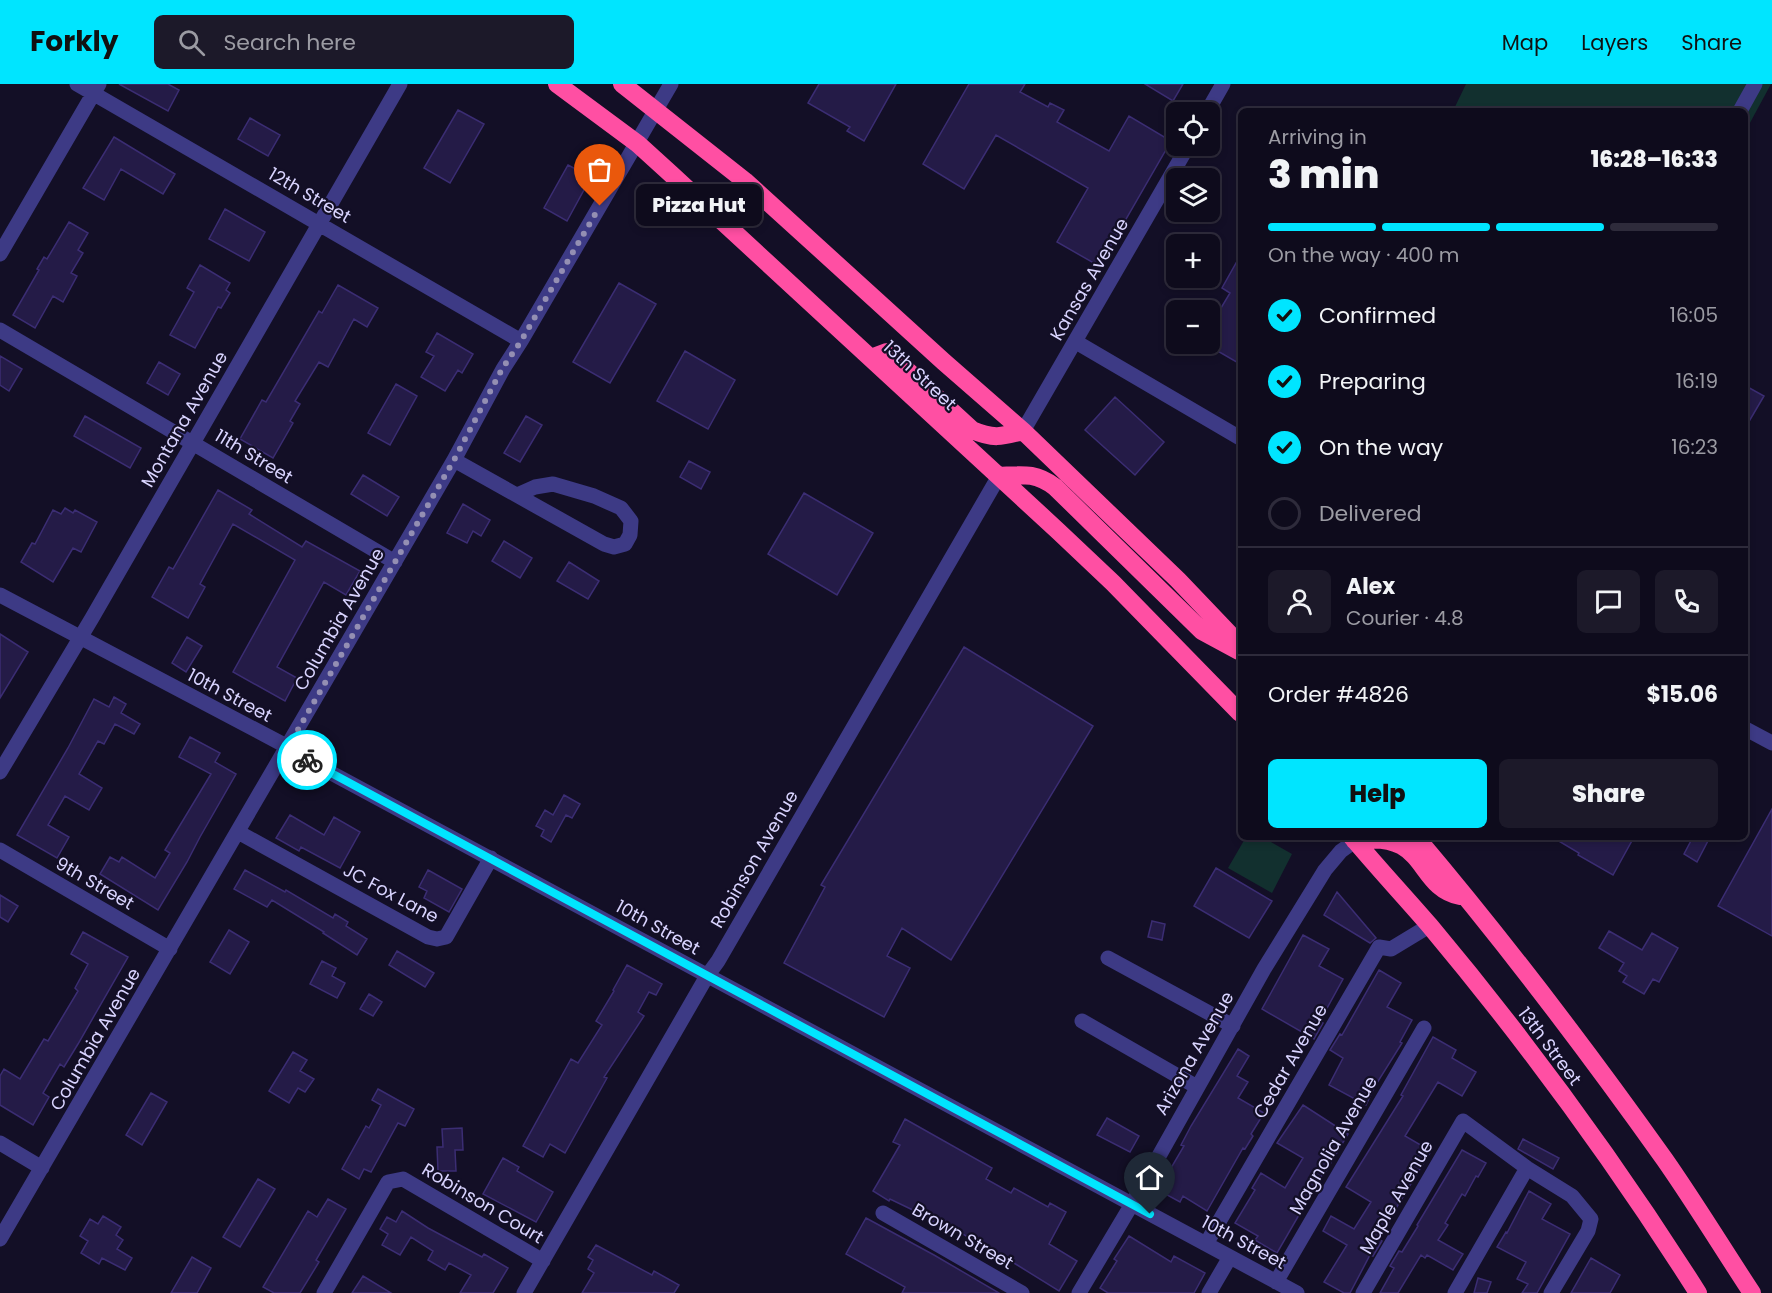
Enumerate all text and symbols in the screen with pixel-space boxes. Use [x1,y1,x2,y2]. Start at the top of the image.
search box [154,15,574,69]
text: Forkly [30,22,118,61]
icon: search [175,26,208,59]
text: Search here [223,27,356,58]
text: Map [1502,28,1548,57]
text: Layers [1581,28,1648,57]
text: Share [1681,28,1742,57]
map controls [1166,102,1220,354]
button: locate [1166,102,1220,156]
text: Arriving in [1268,123,1367,151]
pin [574,144,625,206]
text: 16:28–16:33 [1591,144,1718,175]
text: 3 min [1268,147,1380,202]
icon: bag [583,153,616,186]
street label: 12th Street [264,161,356,229]
button: layers [1166,168,1220,222]
callout: Pizza Hut [636,185,762,227]
text: Pizza Hut [652,191,746,219]
street label: Kansas Avenue [1044,213,1134,345]
button: + [1166,234,1220,288]
text: On the way · 400 m [1268,241,1459,269]
icon: check [1268,299,1301,332]
button: − [1166,300,1220,354]
text: Confirmed [1319,300,1436,331]
text: 16:05 [1670,301,1718,329]
street label: 13th Street [878,335,962,415]
street label: Montana Avenue [135,346,233,492]
icon: check [1268,365,1301,398]
text: Preparing [1319,366,1426,397]
text: 16:19 [1676,367,1718,395]
street label: 11th Street [210,423,298,489]
icon: check [1268,431,1301,464]
text: On the way [1319,432,1443,463]
text: 16:23 [1671,433,1718,461]
text: Delivered [1319,498,1422,529]
street label: Columbia Avenue [288,543,390,695]
button: person [1268,570,1331,633]
button: chat [1577,570,1640,633]
button: phone [1655,570,1718,633]
text: Alex [1346,571,1395,602]
text: Courier · 4.8 [1346,604,1464,632]
street label: 10th Street [183,662,277,728]
text: Order #4826 [1268,679,1409,710]
text: $15.06 [1646,679,1718,710]
courier [277,730,337,790]
icon: bike [291,744,324,777]
button: Help [1268,759,1487,828]
button: Share [1499,759,1718,828]
street label: Robinson Avenue [704,785,804,933]
street label: 9th Street [51,850,139,916]
street label: JC Fox Lane [339,857,443,929]
street label: 10th Street [611,894,705,960]
street label: Columbia Avenue [44,963,146,1115]
street label: Arizona Avenue [1148,987,1240,1119]
street label: Cedar Avenue [1247,999,1333,1123]
street label: 13th Street [1512,1002,1588,1090]
street label: Magnolia Avenue [1283,1071,1383,1219]
street label: Maple Avenue [1353,1135,1439,1259]
pin [1124,1152,1175,1214]
street label: Robinson Court [417,1157,549,1249]
icon: home [1133,1161,1166,1194]
street label: Brown Street [908,1197,1018,1275]
street label: 10th Street [1197,1209,1291,1275]

